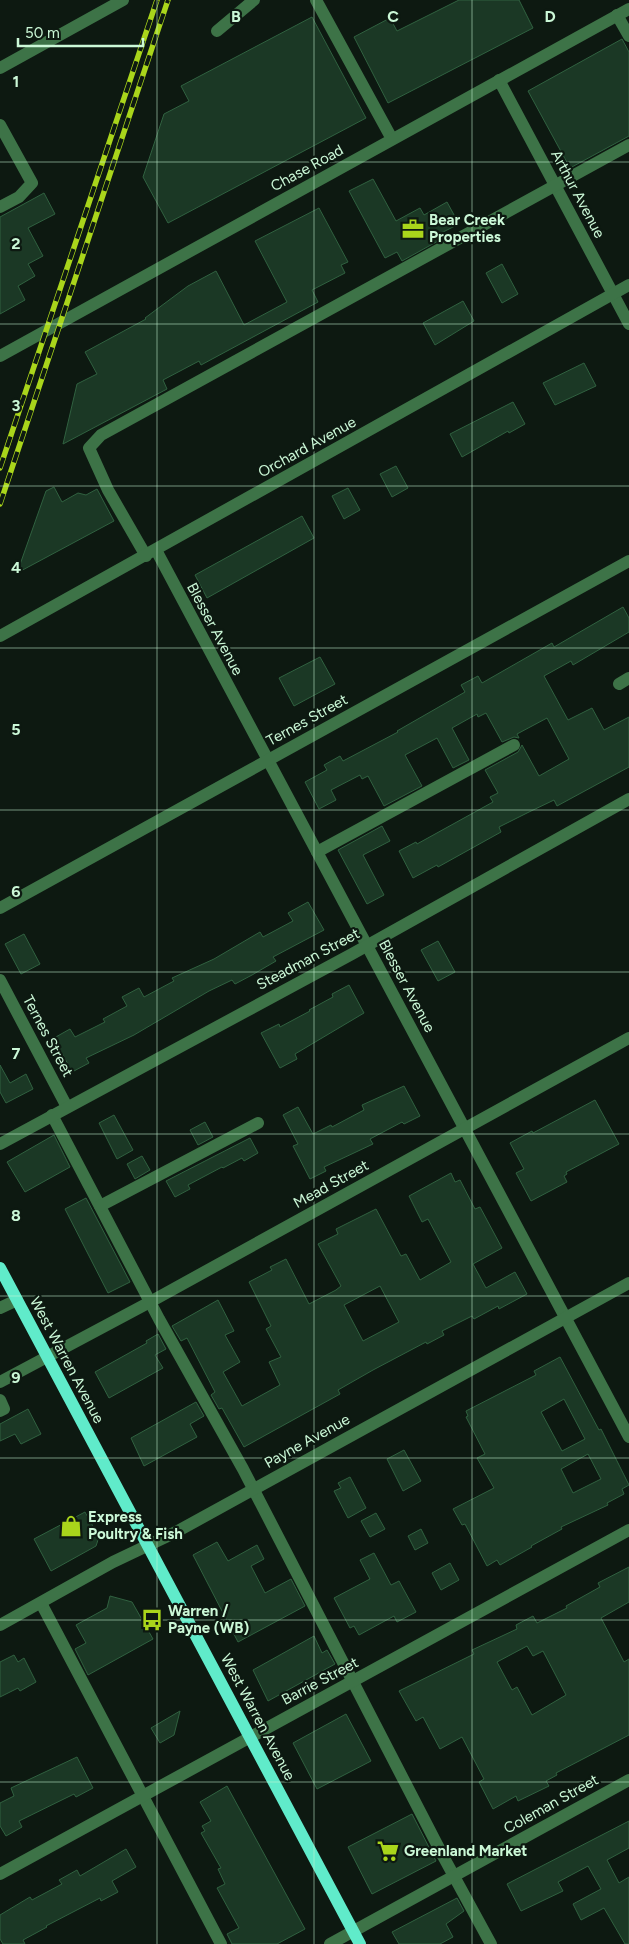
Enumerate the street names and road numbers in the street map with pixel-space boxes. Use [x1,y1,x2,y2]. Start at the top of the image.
street label: Chase Road [268,141,346,195]
street label: Arthur Avenue [547,147,609,241]
street label: Orchard Avenue [255,413,359,481]
street label: Blesser Avenue [183,580,247,678]
street label: Ternes Street [263,690,351,750]
street label: Steadman Street [253,924,363,994]
street label: Blesser Avenue [375,937,439,1035]
street label: Ternes Street [19,992,77,1080]
street label: Mead Street [290,1156,372,1212]
street label: West Warren Avenue [26,1294,108,1426]
street label: Payne Avenue [261,1410,353,1472]
street label: West Warren Avenue [217,1651,299,1783]
street label: Barrie Street [279,1653,362,1709]
street label: Coleman Street [501,1770,602,1837]

